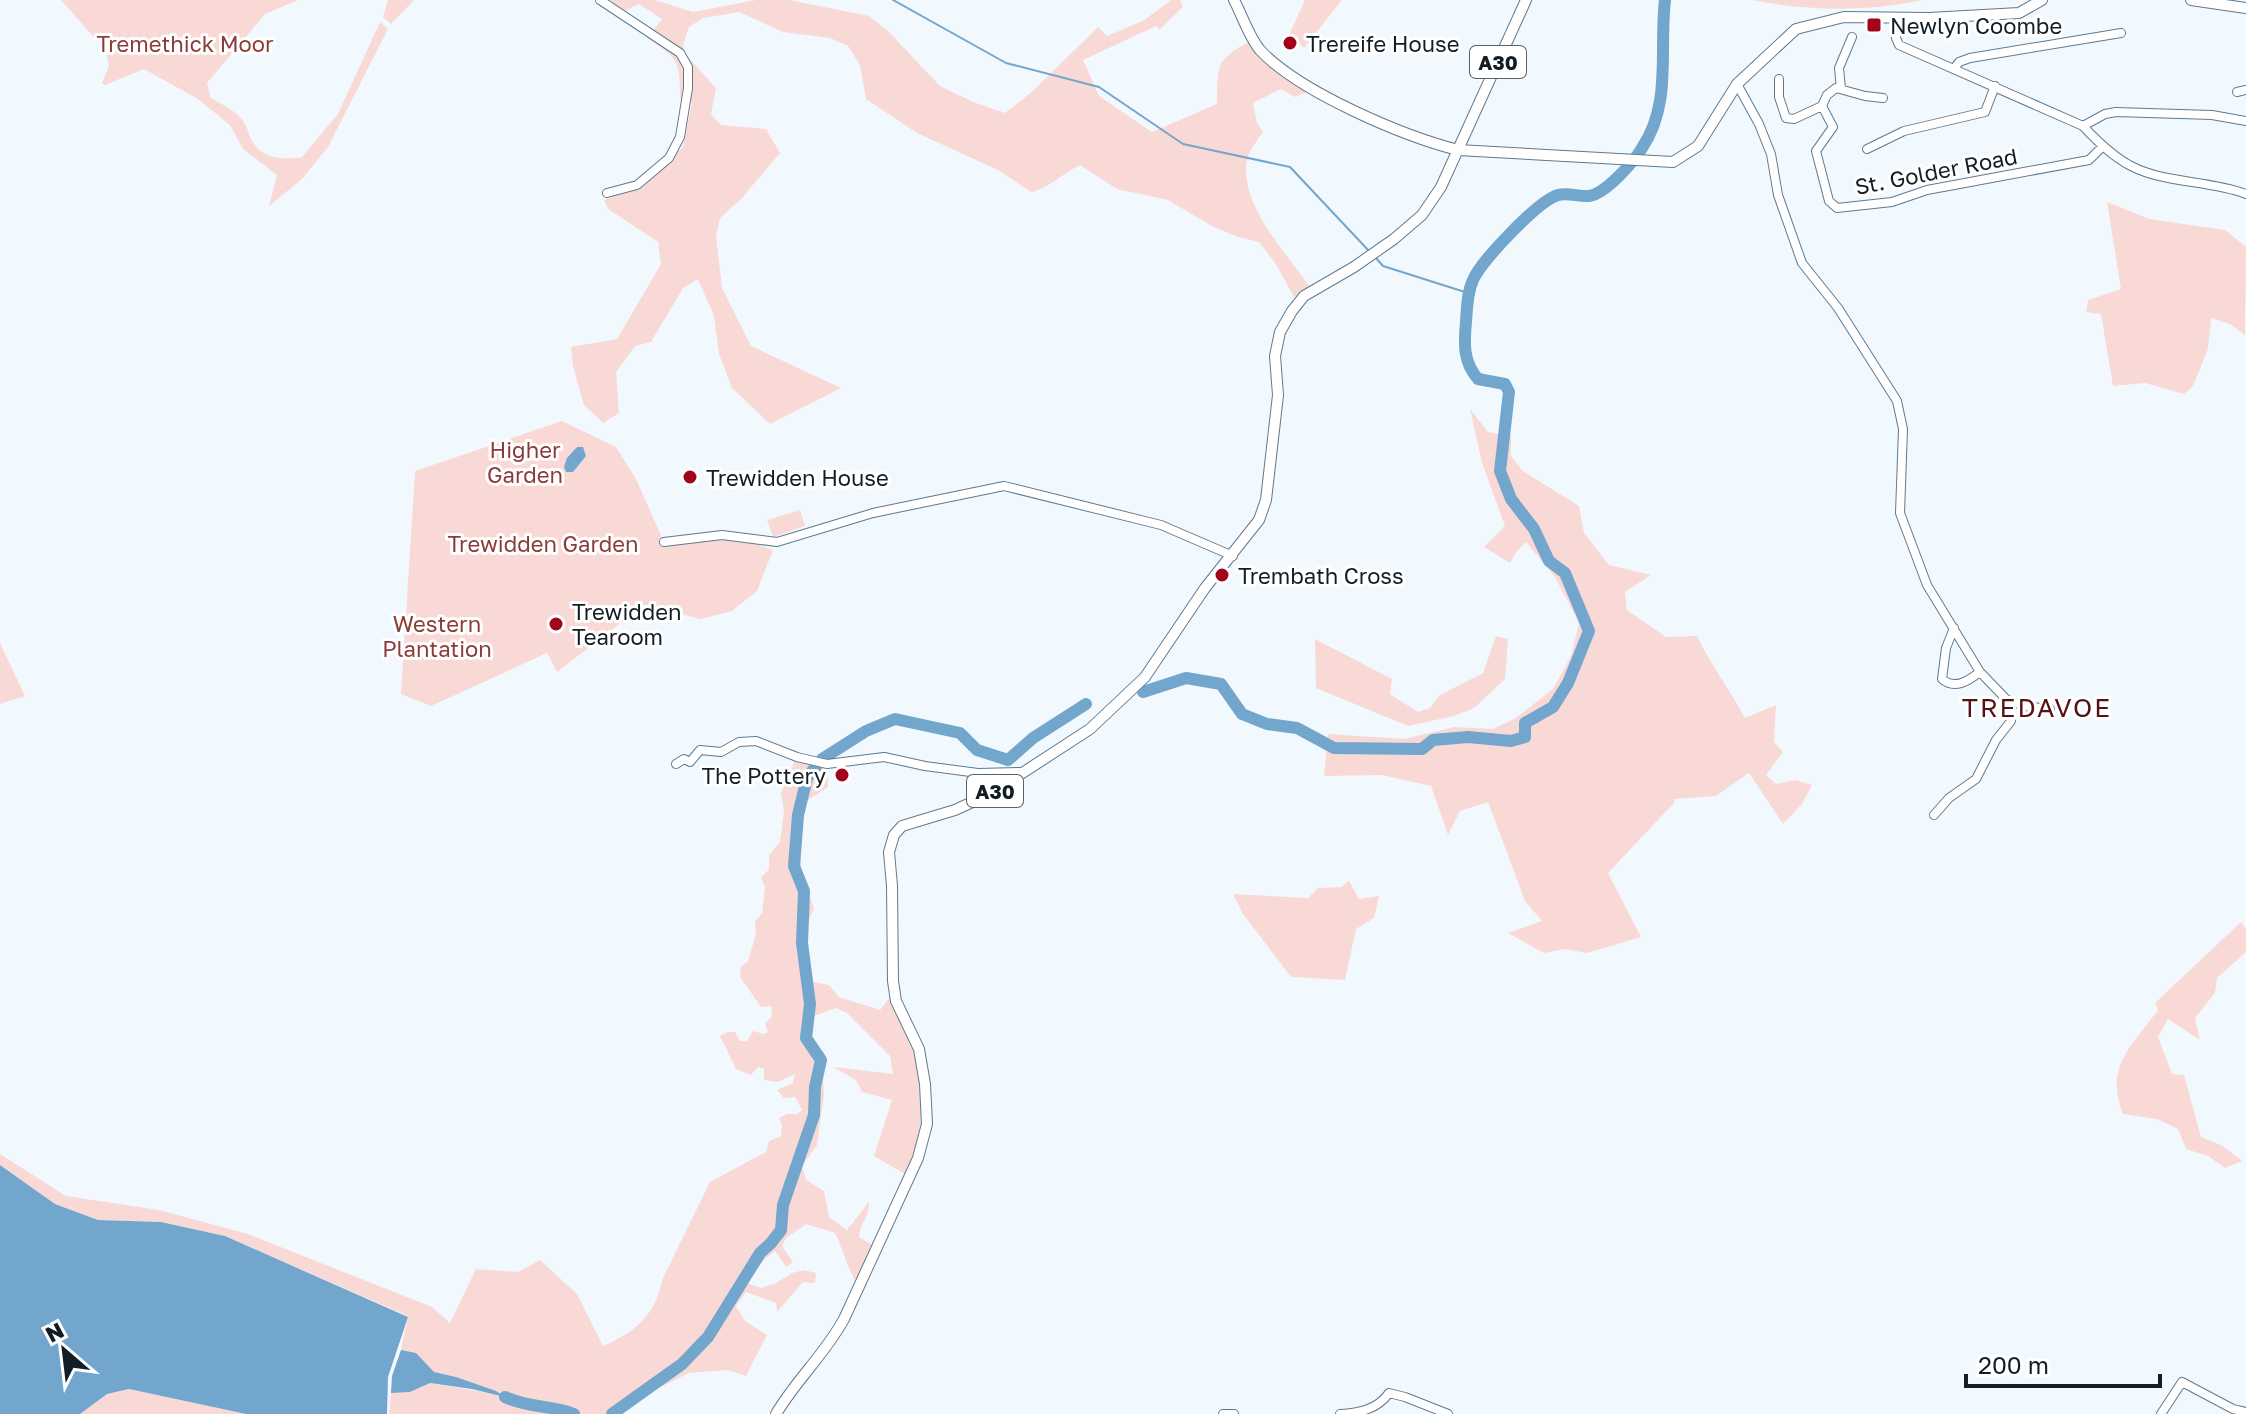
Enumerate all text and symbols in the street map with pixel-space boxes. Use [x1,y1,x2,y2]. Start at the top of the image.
place label: Newlyn Coombe [1890,12,2062,39]
marker: Newlyn Coombe [1865,16,1883,34]
park label: Tremethick Moor [96,30,274,57]
place label: Trereife House [1306,30,1460,57]
marker: Trereife House [1281,34,1299,52]
road number: A30 [1470,46,1526,78]
street label: St. Golder Road [1852,142,2020,200]
park label: Higher Garden [487,436,563,488]
place label: Trewidden House [706,464,889,491]
marker: Trewidden House [681,468,699,486]
park label: Trewidden Garden [447,530,639,557]
place label: Trembath Cross [1238,562,1404,589]
marker: Trembath Cross [1213,566,1231,584]
place label: Trewidden Tearoom [572,598,682,650]
park label: Western Plantation [382,610,492,662]
marker: Trewidden Tearoom [547,615,565,633]
district label: TREDAVOE [1962,692,2112,723]
place label: The Pottery [701,762,826,789]
marker: The Pottery [833,766,851,784]
road number: A30 [967,775,1023,807]
north arrow [24,1310,104,1390]
text: N [41,1316,68,1348]
scale bar [1966,1338,2160,1388]
text: 200 m [1978,1350,2049,1379]

